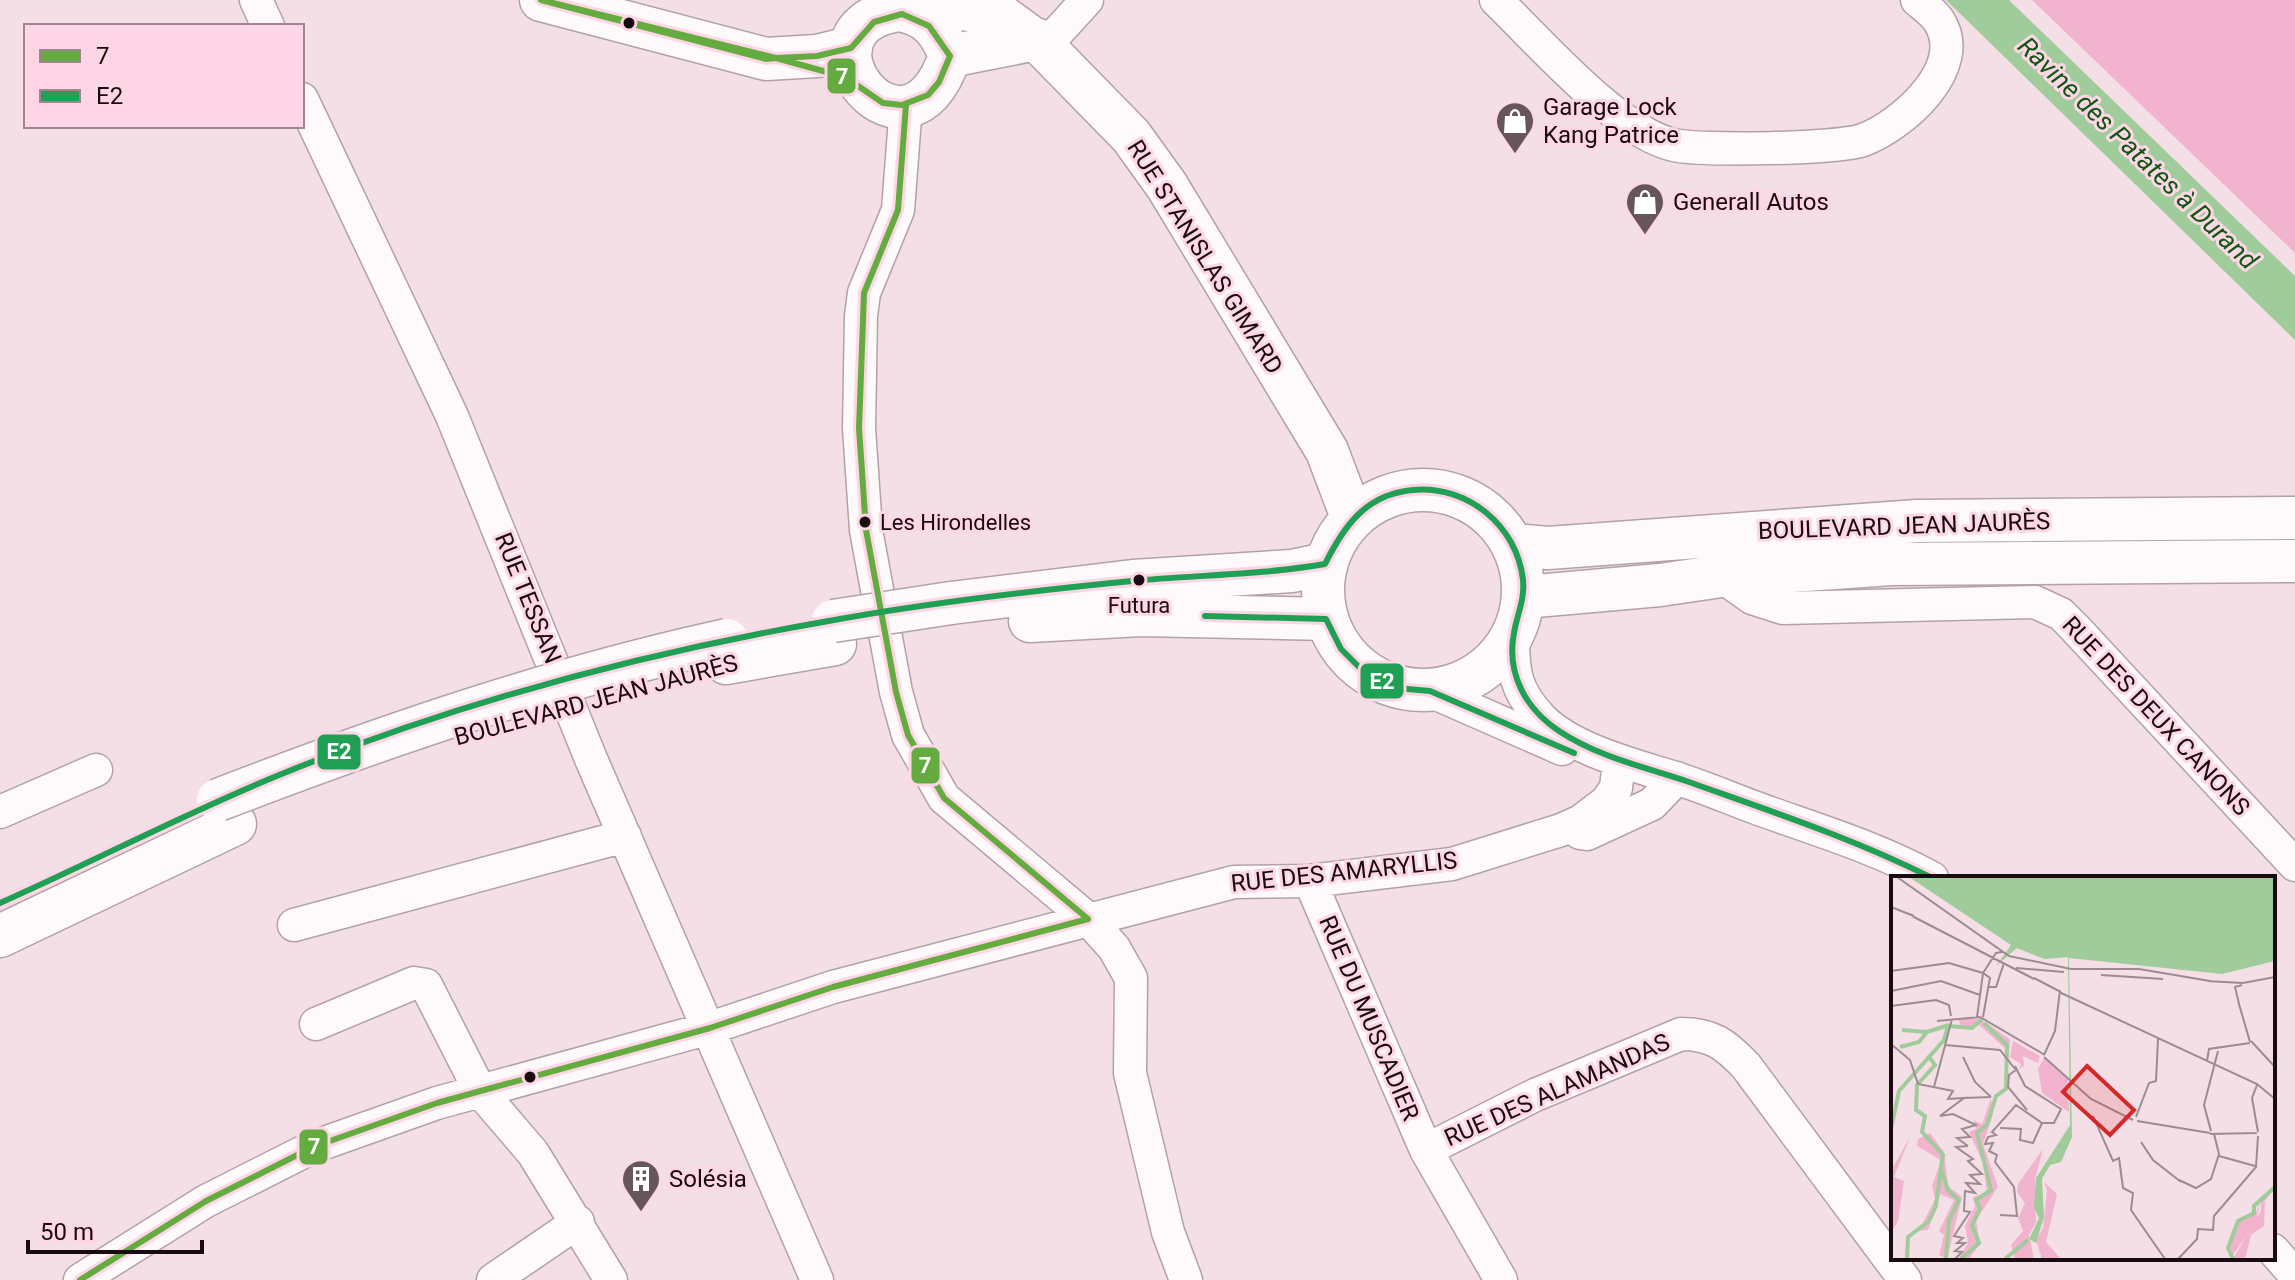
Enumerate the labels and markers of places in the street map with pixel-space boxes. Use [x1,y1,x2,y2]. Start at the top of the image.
unlabelled marker [621,15,637,31]
place label: Garage Lock Kang Patrice [1543,93,1679,149]
shop icon: Garage Lock Kang Patrice [1494,100,1536,155]
shop icon: Generall Autos [1624,181,1666,236]
place label: Generall Autos [1673,188,1829,216]
place label: Les Hirondelles [880,510,1031,535]
marker: Les Hirondelles [857,514,873,530]
marker: Futura [1131,572,1147,588]
place label: Futura [1108,593,1170,618]
unlabelled marker [522,1069,538,1085]
building icon: Solésia [620,1158,662,1213]
place label: Solésia [669,1165,747,1193]

